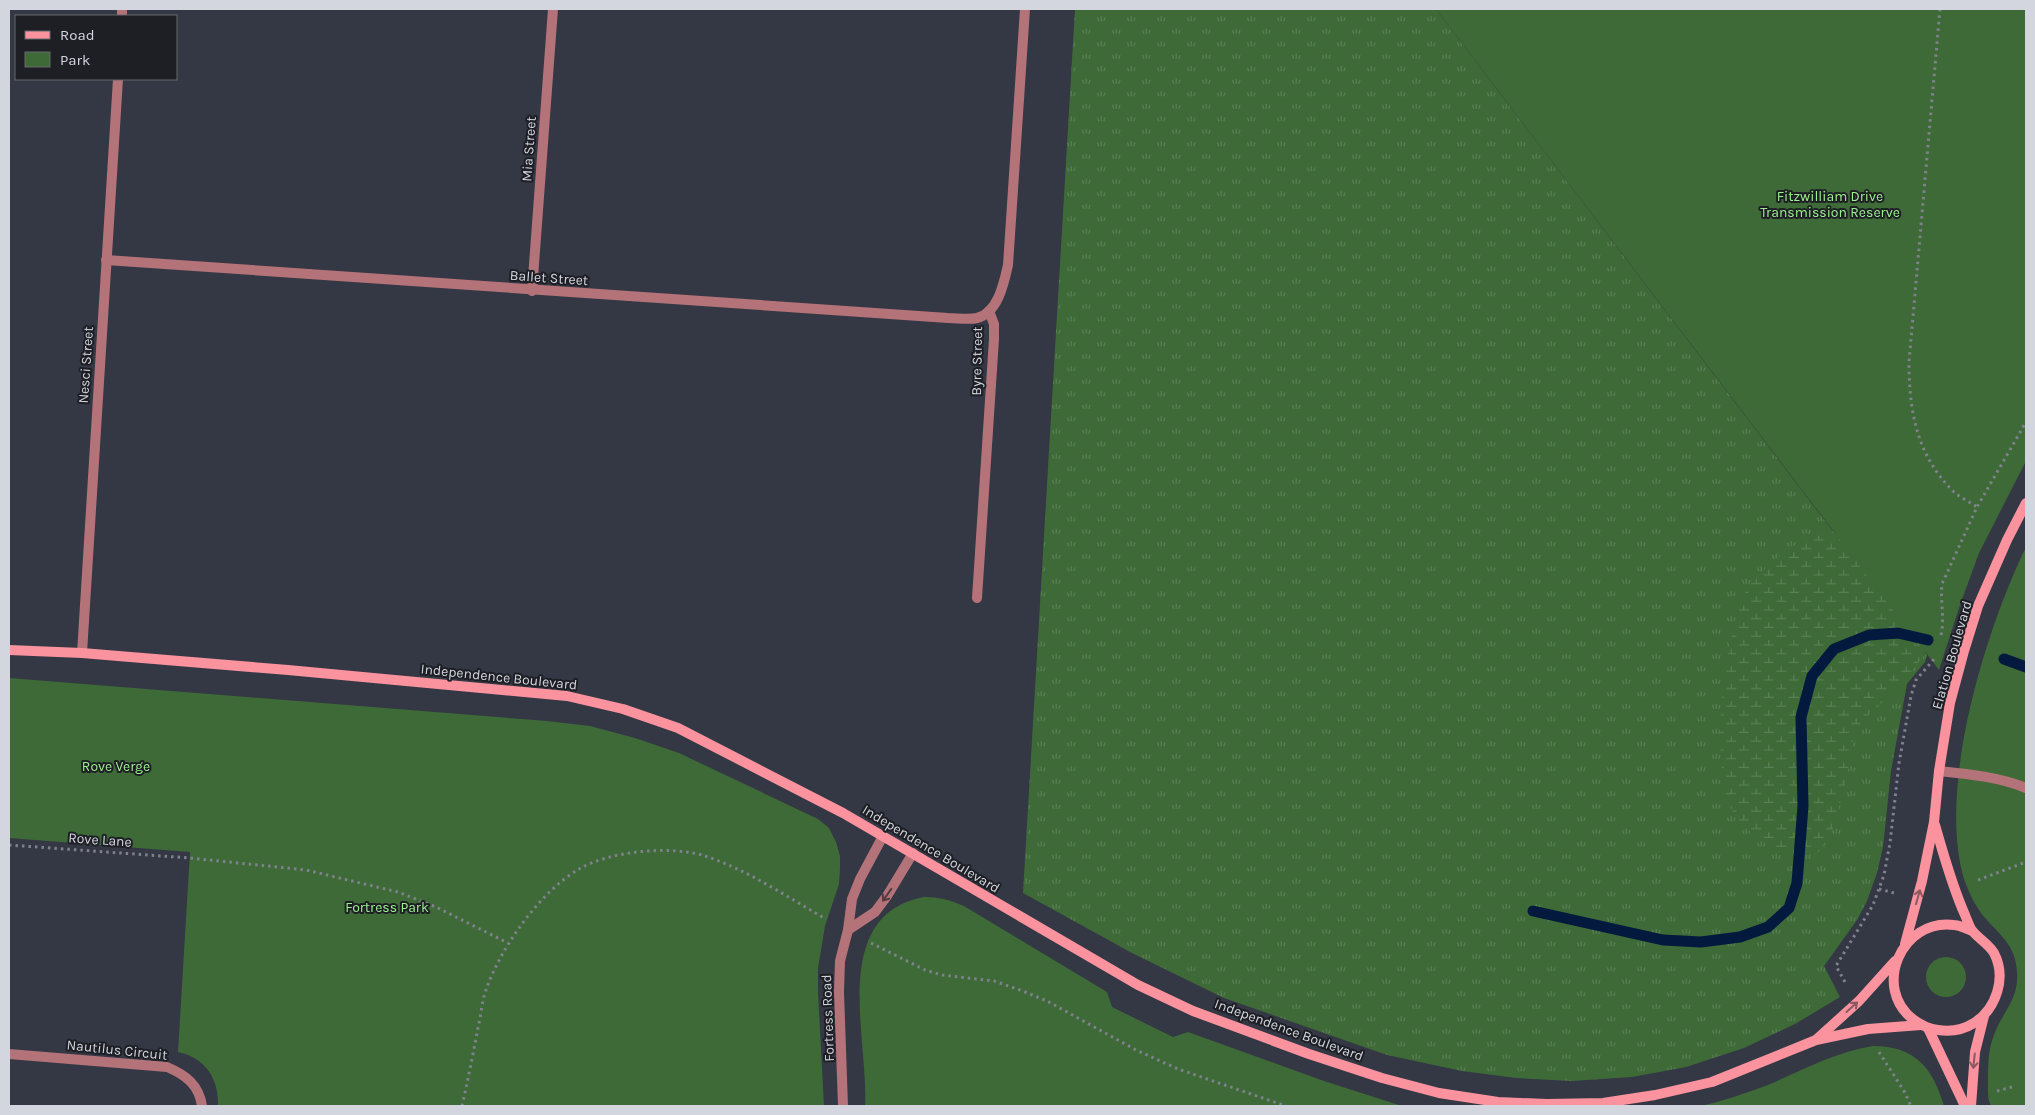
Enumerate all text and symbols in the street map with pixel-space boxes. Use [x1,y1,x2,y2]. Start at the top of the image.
legend [15,15,178,80]
text: Road [60,26,95,44]
text: Park [60,51,90,69]
street label: Mia Street [518,116,540,182]
park label: Fitzwilliam Drive Transmission Reserve [1760,188,1900,221]
street label: Ballet Street [509,267,589,289]
street label: Nesci Street [75,326,97,404]
street label: Byre Street [968,326,986,396]
street label: Elation Boulevard [1928,599,1976,711]
street label: Independence Boulevard [420,660,578,694]
park label: Rove Verge [82,758,150,775]
street label: Independence Boulevard [859,801,1003,897]
street label: Rove Lane [68,829,132,851]
one-way arrow [882,888,892,902]
one-way arrow [1914,889,1923,905]
park label: Fortress Park [345,899,429,916]
street label: Fortress Road [818,974,838,1062]
street label: Independence Boulevard [1212,995,1366,1065]
one-way arrow [1846,1001,1859,1013]
street label: Nautilus Circuit [66,1036,168,1064]
one-way arrow [1969,1052,1979,1068]

